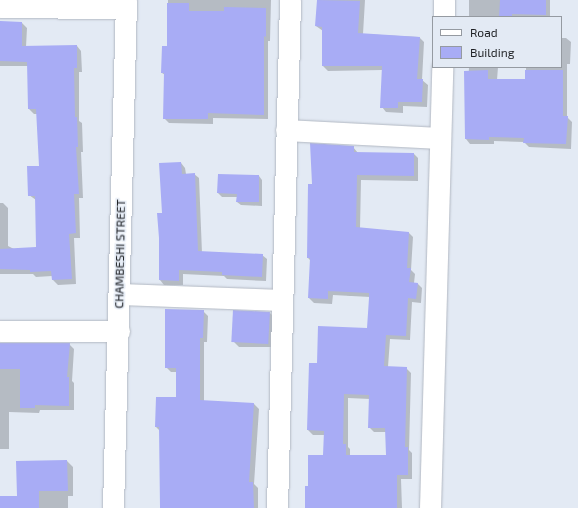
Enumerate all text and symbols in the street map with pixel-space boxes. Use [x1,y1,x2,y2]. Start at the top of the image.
legend [432,16,562,68]
text: Road [470,25,498,39]
text: Building [470,45,514,59]
street label: CHAMBESHI STREET [112,199,128,309]

